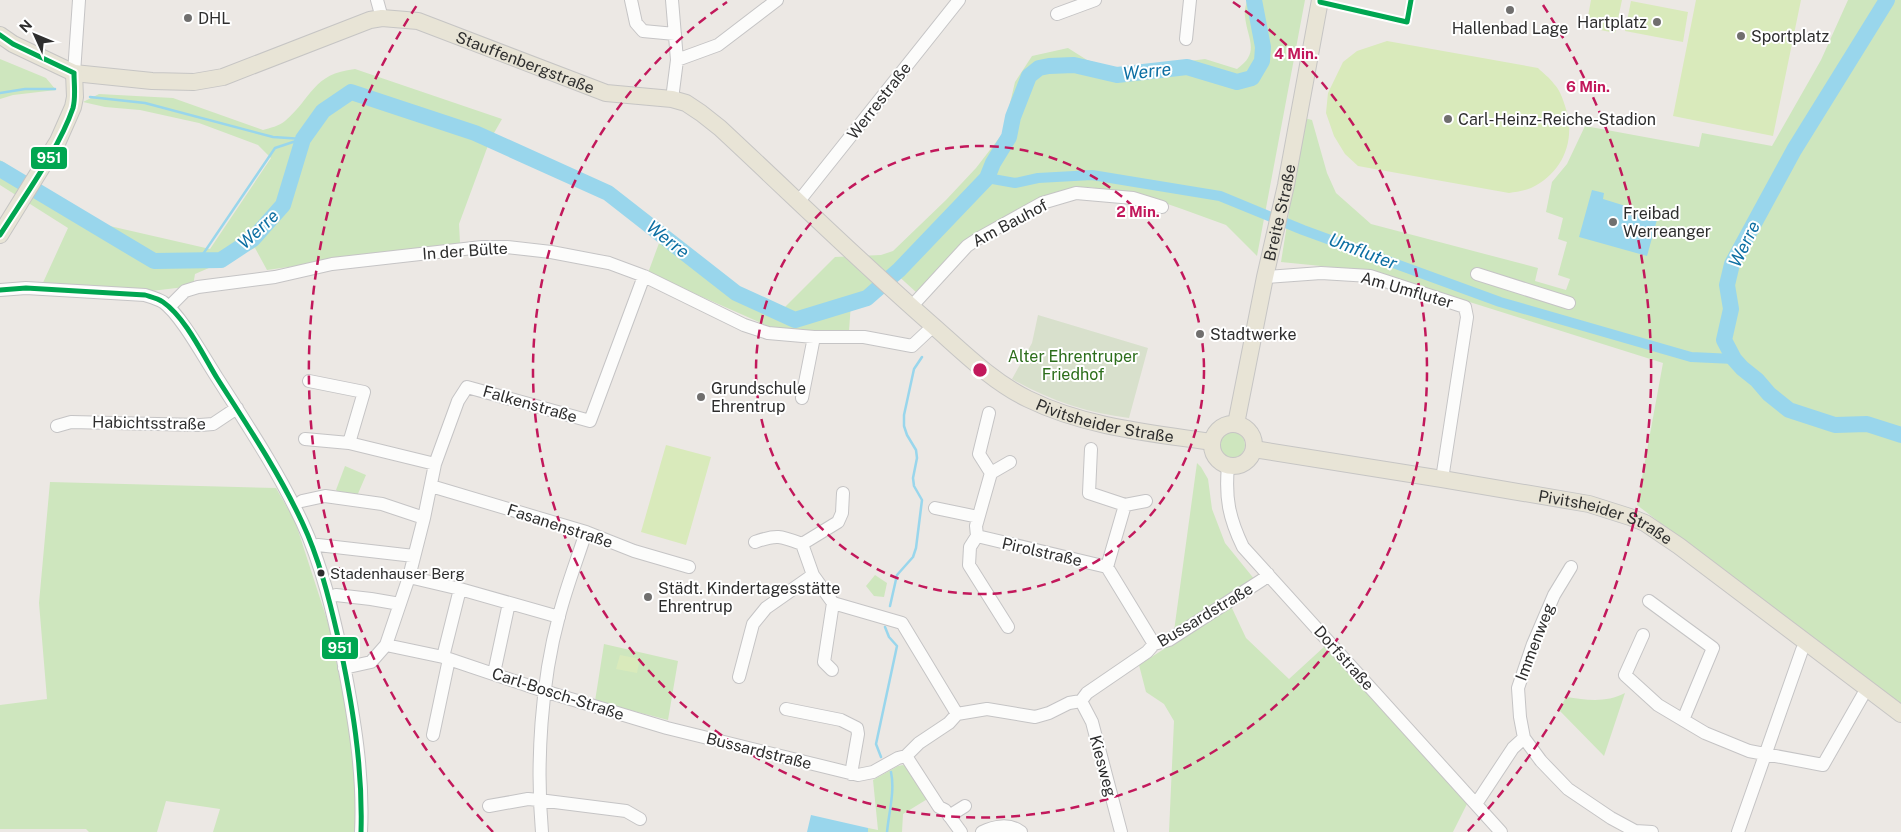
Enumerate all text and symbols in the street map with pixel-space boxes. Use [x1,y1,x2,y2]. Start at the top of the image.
marker: Hallenbad Lage [1504,4,1516,16]
place label: DHL [198,9,231,28]
north arrow [10,10,60,60]
marker: DHL [182,12,194,24]
place label: Hartplatz [1577,13,1647,32]
text: N [16,16,35,35]
marker: Hartplatz [1651,16,1663,28]
place label: Hallenbad Lage [1452,19,1568,38]
street label: Stauffenbergstraße [453,27,597,97]
place label: Sportplatz [1751,27,1830,46]
marker: Sportplatz [1735,30,1747,42]
text: 4 Min. [1274,45,1318,62]
water label: Werre [1122,58,1172,84]
street label: Werrestraße [843,59,915,143]
text: 6 Min. [1566,78,1610,95]
place label: Carl-Heinz-Reiche-Stadion [1458,110,1656,129]
marker: Carl-Heinz-Reiche-Stadion [1442,113,1454,125]
line badge: 951 [30,146,68,170]
text: 951 [37,150,61,166]
street label: Breite Straße [1259,162,1299,263]
street label: Am Bauhof [969,195,1051,251]
text: 2 Min. [1116,203,1160,220]
place label: Freibad Werreanger [1623,204,1711,241]
water label: Werre [233,205,283,253]
water label: Werre [642,216,694,262]
marker: Freibad Werreanger [1607,216,1619,228]
water label: Werre [1724,217,1764,270]
water label: Umfluter [1326,228,1400,274]
street label: In der Bülte [422,239,508,263]
street label: Am Umfluter [1359,268,1455,312]
place label: Stadtwerke [1210,325,1297,344]
marker: Stadtwerke [1194,328,1206,340]
park label: Alter Ehrentruper Friedhof [1008,347,1138,384]
centre of rings [971,361,989,379]
place label: Grundschule Ehrentrup [711,379,806,416]
street label: Falkenstraße [481,381,579,427]
marker: Grundschule Ehrentrup [695,391,707,403]
street label: Pivitsheider Straße [1033,394,1175,446]
street label: Habichtsstraße [92,413,206,433]
street label: Pivitsheider Straße [1537,486,1676,548]
street label: Fasanenstraße [505,500,615,552]
street label: Pirolstraße [1000,534,1084,570]
place label: Stadenhauser Berg [330,565,465,582]
marker: Stadenhauser Berg [316,568,326,578]
place label: Städt. Kindertagesstätte Ehrentrup [658,579,840,616]
street label: Bussardstraße [1154,579,1256,651]
marker: Städt. Kindertagesstätte Ehrentrup [642,591,654,603]
street label: Immenweg [1512,601,1558,683]
street label: Dorfstraße [1310,622,1378,694]
line badge: 951 [321,636,359,660]
text: 951 [328,640,352,656]
street label: Carl-Bosch-Straße [489,664,627,724]
street label: Bussardstraße [704,729,814,773]
street label: Kiesweg [1086,733,1120,799]

